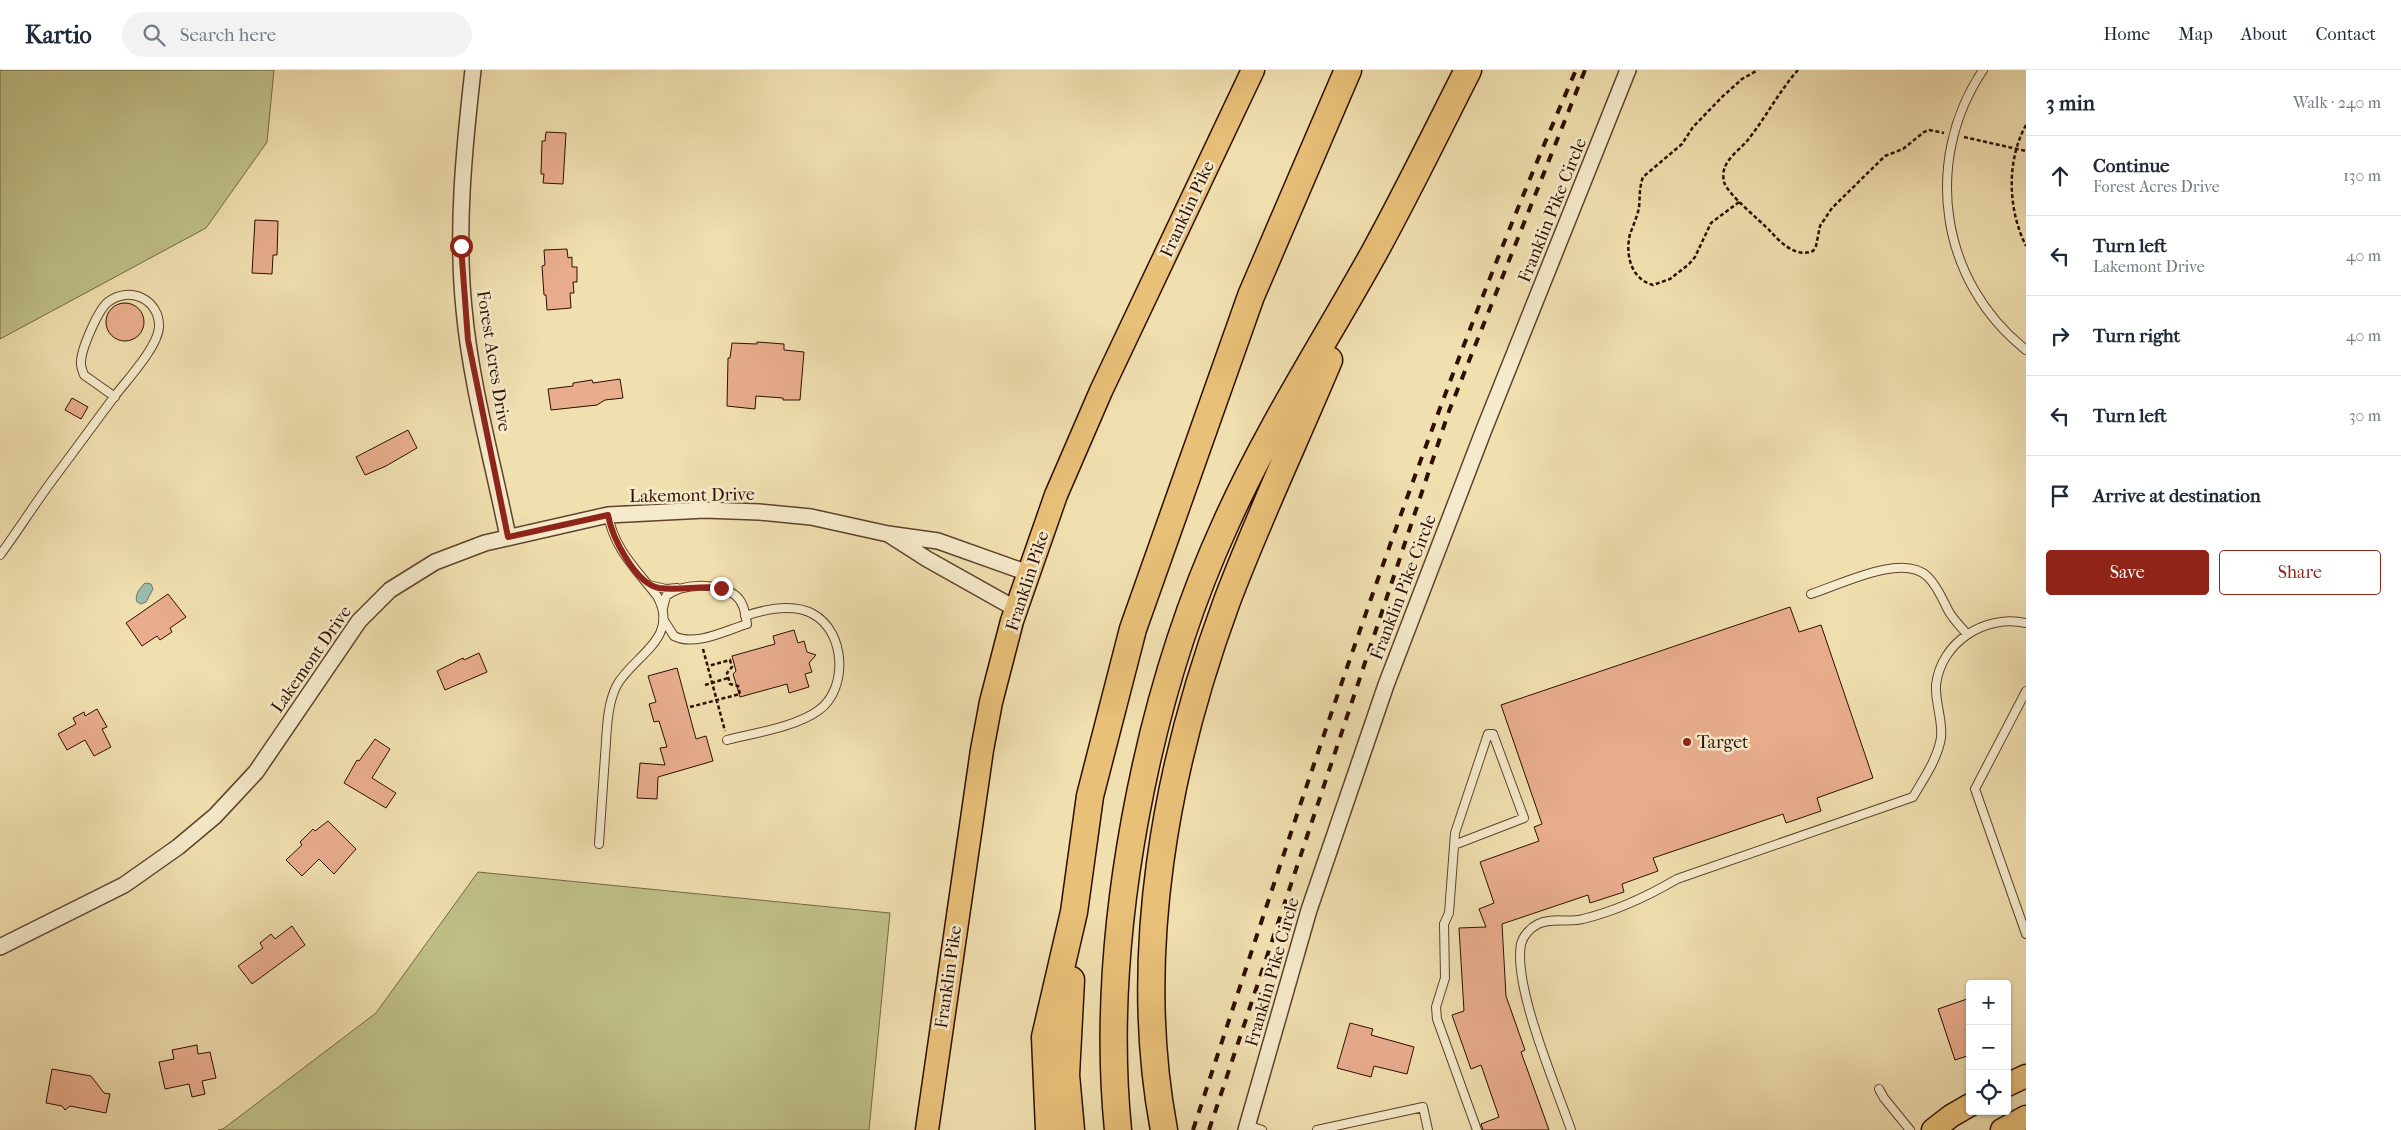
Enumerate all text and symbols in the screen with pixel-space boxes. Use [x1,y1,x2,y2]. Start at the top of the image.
search box [122,12,472,57]
text: Kartio [25,21,92,49]
icon: search [140,21,168,49]
text: Search here [180,24,276,46]
text: Home [2103,24,2150,45]
text: Map [2178,24,2213,45]
text: About [2241,24,2287,45]
text: Contact [2315,24,2376,45]
text: 3 min [2046,91,2095,115]
text: Walk · 240 m [2293,93,2381,112]
street label: Franklin Pike Circle [1514,135,1591,286]
text: Continue [2093,155,2169,177]
street label: Franklin Pike [1156,158,1219,261]
icon: ahead [2046,162,2074,190]
text: 130 m [2343,166,2381,185]
text: Forest Acres Drive [2093,177,2220,196]
route start [450,235,473,258]
text: Turn left [2093,235,2167,257]
icon: left [2046,242,2074,270]
text: 40 m [2346,246,2381,265]
text: Lakemont Drive [2093,257,2205,276]
street label: Forest Acres Drive [472,289,515,433]
icon: right [2046,322,2074,350]
text: Turn right [2093,325,2180,347]
text: 40 m [2346,326,2381,345]
icon: left [2046,402,2074,430]
text: Turn left [2093,405,2167,427]
text: 30 m [2349,406,2381,425]
icon: arrive [2046,482,2074,510]
street label: Lakemont Drive [629,484,755,507]
text: Arrive at destination [2093,485,2261,507]
street label: Franklin Pike Circle [1366,511,1441,663]
street label: Franklin Pike [1001,528,1054,634]
button: Save [2046,550,2209,595]
button: Share [2219,550,2381,595]
route end [710,577,733,600]
street label: Lakemont Drive [267,602,356,717]
place label: Target [1697,732,1749,753]
marker: Target [1681,736,1693,748]
street label: Franklin Pike Circle [1241,895,1304,1049]
street label: Franklin Pike [931,924,966,1030]
map controls [1966,980,2011,1115]
button: + [1966,980,2011,1025]
button: − [1966,1025,2011,1070]
button: locate [1966,1070,2011,1115]

